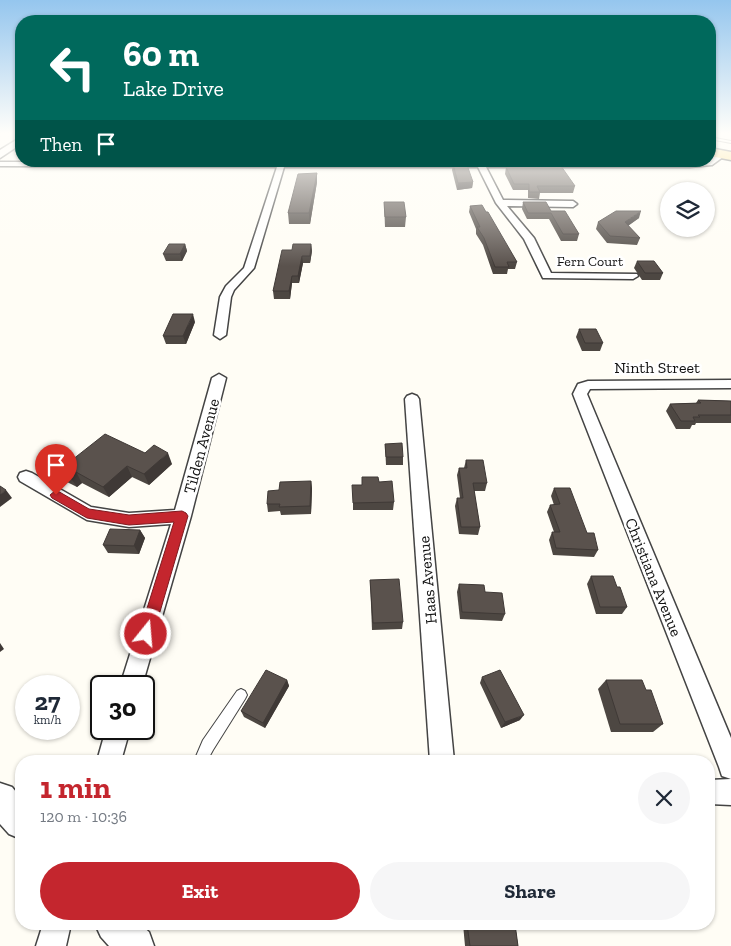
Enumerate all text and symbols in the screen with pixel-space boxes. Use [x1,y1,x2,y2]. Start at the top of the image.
text: 60 m [123,33,199,75]
icon: left [40,35,105,100]
text: Lake Drive [123,75,224,102]
icon: arrive [92,130,120,158]
text: Then [40,133,82,156]
map controls [660,182,715,237]
button: layers [660,182,715,237]
street label: Fern Court [557,253,624,270]
street label: Ninth Street [614,358,700,377]
street label: Tilden Avenue [180,396,223,496]
pin [35,444,77,495]
icon: arrive [42,451,70,479]
street label: Christiana Avenue [621,515,686,639]
street label: Haas Avenue [414,535,441,625]
position arrow [119,607,171,659]
speed limit sign: 30 [90,675,155,740]
text: 27 [35,686,60,716]
text: km/h [34,713,61,727]
text: 1 min [40,770,111,806]
button: close [638,772,690,824]
text: 120 m · 10:36 [40,807,127,826]
button: Exit [40,862,360,920]
button: Share [370,862,690,920]

